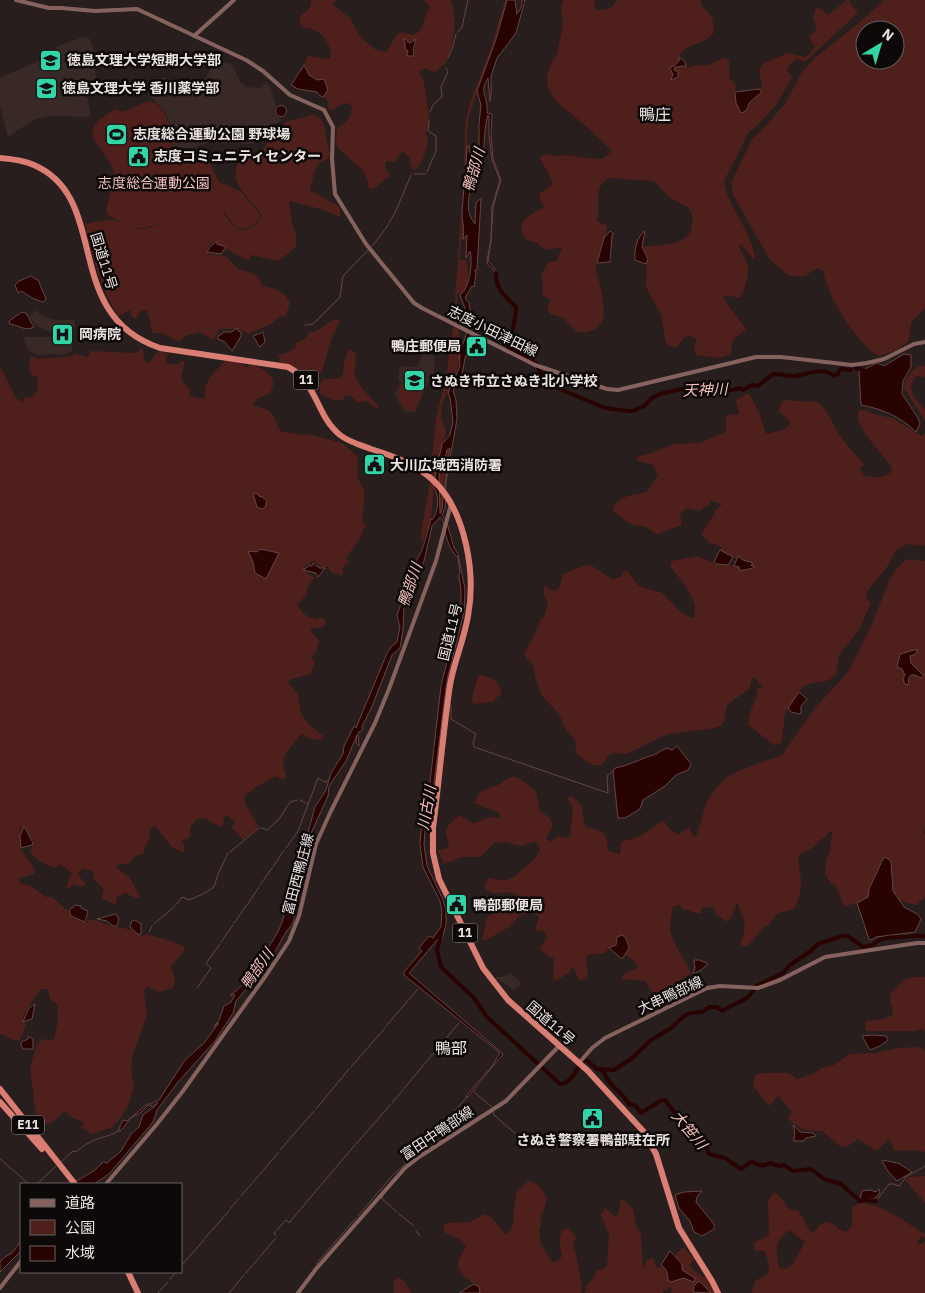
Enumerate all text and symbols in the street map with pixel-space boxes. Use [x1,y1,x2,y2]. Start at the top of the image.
north arrow [855,20,905,70]
text: N [878,25,898,45]
school or university icon: 徳島文理大学短期大学部 [39,48,63,72]
place label: 徳島文理大学短期大学部 [67,51,221,69]
school or university icon: 徳島文理大学 香川薬学部 [34,76,58,100]
place label: 徳島文理大学 香川薬学部 [62,79,219,97]
district label: 鴨庄 [639,104,671,124]
sports icon: 志度総合運動公園 野球場 [105,122,129,146]
place label: 志度総合運動公園 野球場 [133,125,290,143]
public building icon: 志度コミュニティセンター [126,144,150,168]
water label: 鴨部川 [458,144,489,194]
place label: 志度コミュニティセンター [154,147,321,165]
park label: 志度総合運動公園 [98,174,210,192]
street label: 国道11号 [87,230,121,292]
street label: 志度小田津田線 [445,301,541,361]
hospital icon: 岡病院 [51,322,75,346]
place label: 岡病院 [79,325,121,343]
public building icon: 鴨庄郵便局 [465,334,489,358]
place label: 鴨庄郵便局 [391,337,461,355]
school or university icon: さぬき市立さぬき北小学校 [402,369,426,393]
road number: 11 [294,370,318,390]
place label: さぬき市立さぬき北小学校 [430,372,597,390]
water label: 天神川 [682,379,730,400]
public building icon: 大川広域西消防署 [362,453,386,477]
place label: 大川広域西消防署 [390,456,502,474]
water label: 鴨部川 [393,559,426,609]
street label: 国道11号 [434,601,466,663]
water label: 川古川 [413,782,440,832]
street label: 富田西鴨庄線 [278,831,318,917]
public building icon: 鴨部郵便局 [445,893,469,917]
place label: 鴨部郵便局 [473,896,543,914]
road number: 11 [452,924,478,942]
water label: 鴨部川 [236,943,278,993]
street label: 大串鴨部線 [634,972,706,1018]
street label: 国道11号 [523,997,579,1049]
district label: 鴨部 [435,1038,467,1058]
street label: 富田中鴨部線 [397,1102,477,1164]
public building icon: さぬき警察署鴨部駐在所 [581,1106,605,1130]
water label: 大笹川 [668,1106,712,1155]
road number: E11 [12,1116,44,1134]
place label: さぬき警察署鴨部駐在所 [516,1131,670,1149]
legend [20,1183,182,1273]
text: 道路 [65,1193,95,1212]
text: 公園 [65,1218,95,1237]
text: 水域 [65,1243,95,1262]

